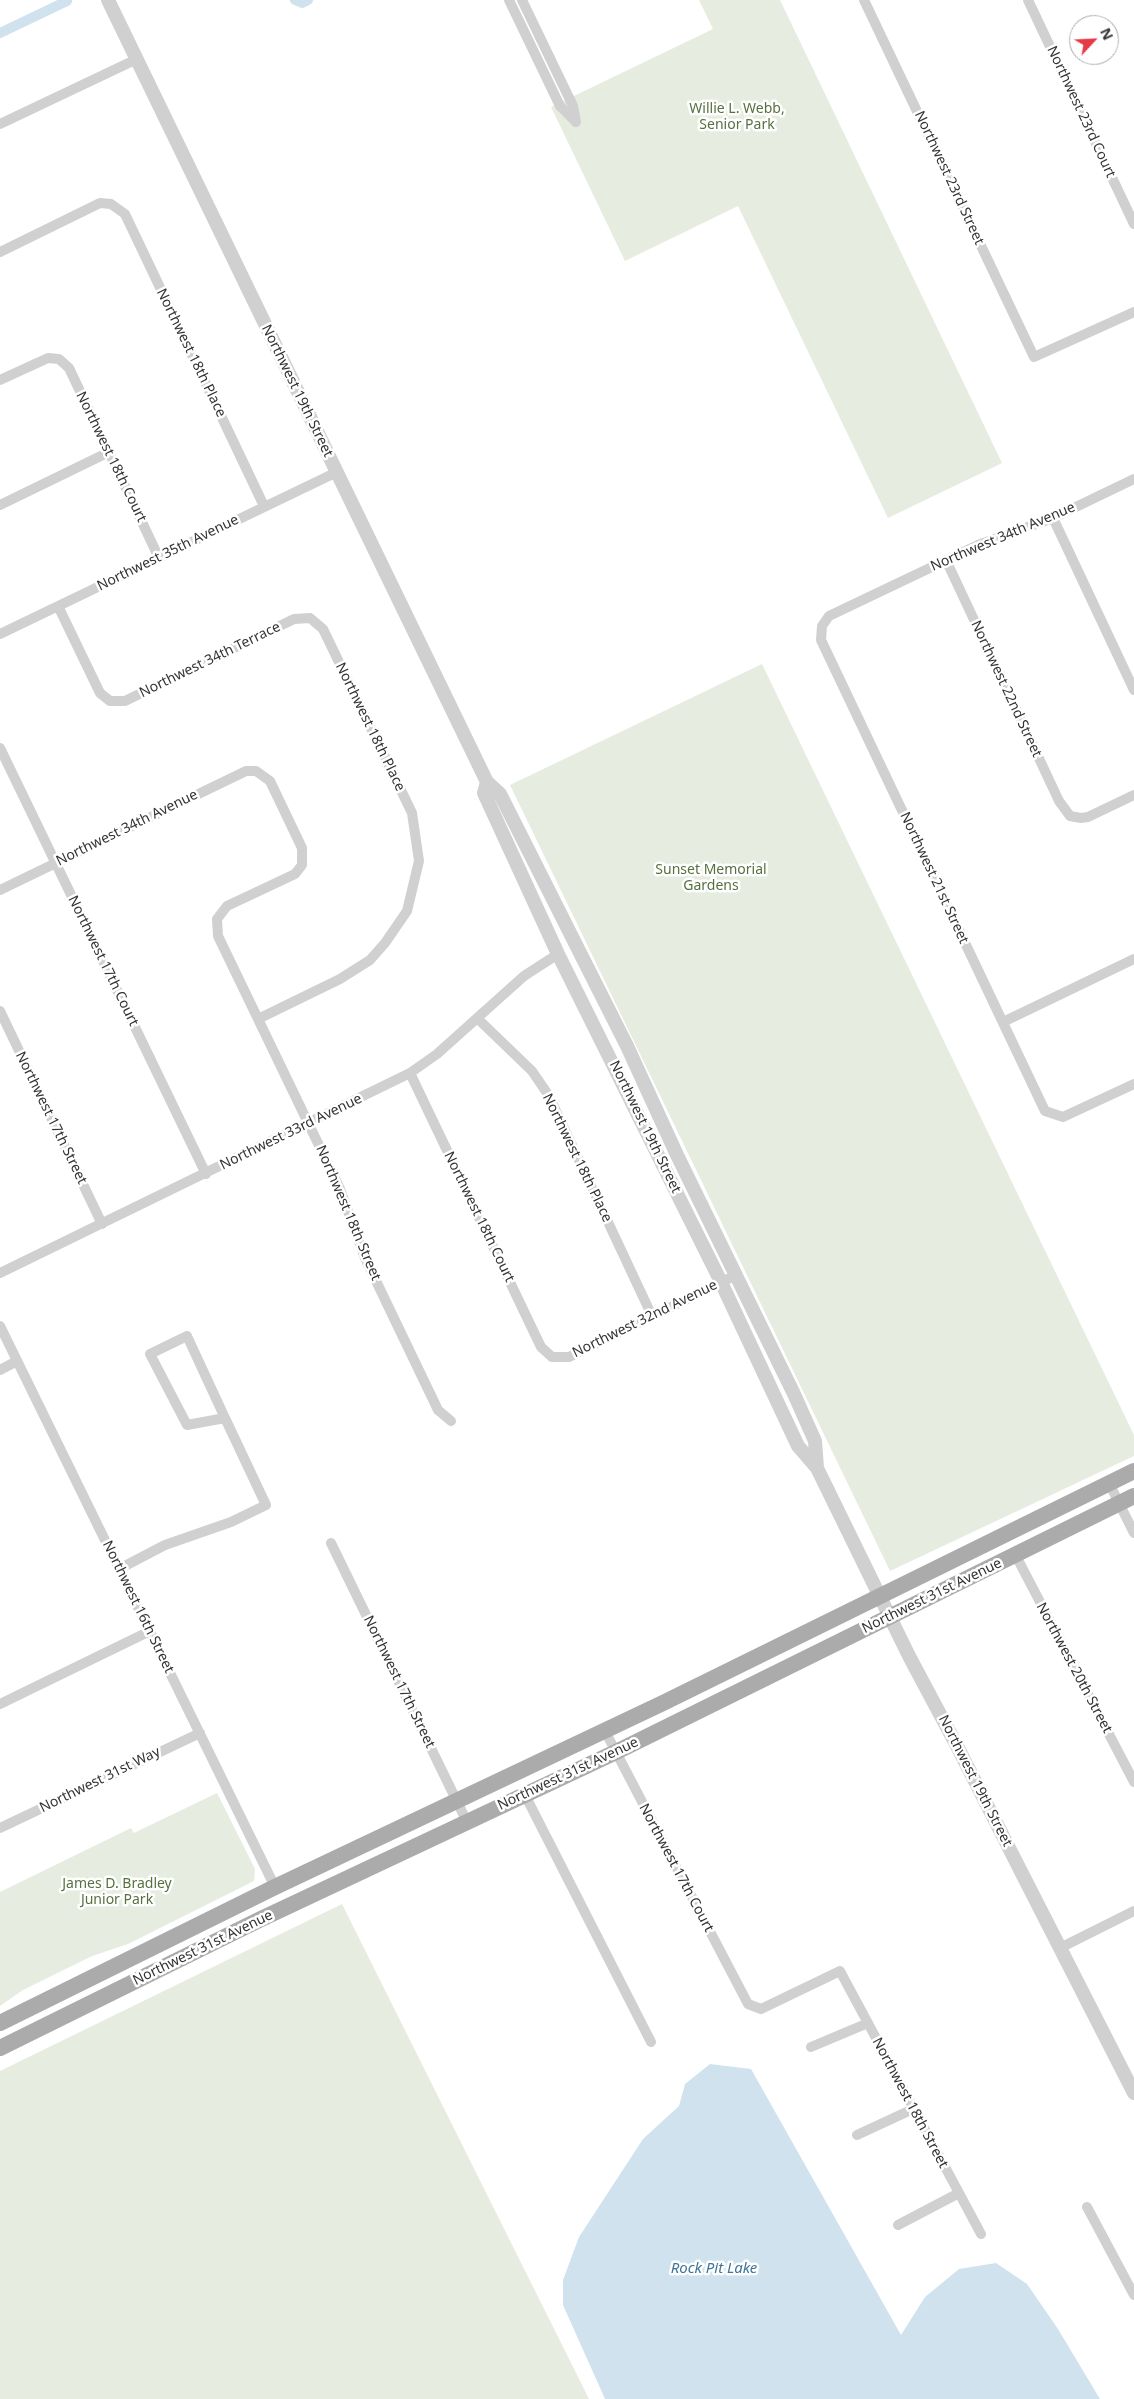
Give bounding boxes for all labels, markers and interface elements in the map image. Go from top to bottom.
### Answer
north arrow [1069,15,1119,65]
text: N [1096,25,1118,43]
street label: Northwest 23rd Court [1043,43,1119,181]
park label: Willie L. Webb, Senior Park [689,101,785,134]
street label: Northwest 23rd Street [911,108,987,248]
street label: Northwest 18th Place [153,286,229,420]
street label: Northwest 19th Street [258,322,336,460]
street label: Northwest 18th Court [72,389,150,525]
street label: Northwest 34th Avenue [928,499,1078,575]
street label: Northwest 35th Avenue [94,511,242,595]
street label: Northwest 22nd Street [967,618,1045,760]
street label: Northwest 34th Terrace [137,619,283,701]
street label: Northwest 18th Place [332,660,408,794]
street label: Northwest 34th Avenue [53,786,201,870]
street label: Northwest 21st Street [896,809,972,947]
park label: Sunset Memorial Gardens [655,862,767,894]
street label: Northwest 17th Court [64,893,142,1029]
street label: Northwest 17th Street [12,1049,90,1187]
street label: Northwest 19th Street [606,1058,684,1196]
street label: Northwest 33rd Avenue [217,1090,365,1174]
street label: Northwest 18th Place [539,1091,615,1225]
street label: Northwest 18th Street [312,1143,384,1283]
street label: Northwest 18th Court [440,1149,518,1285]
street label: Northwest 32nd Avenue [570,1277,720,1361]
street label: Northwest 16th Street [99,1538,177,1676]
street label: Northwest 31st Avenue [859,1555,1005,1637]
street label: Northwest 20th Street [1032,1600,1116,1736]
street label: Northwest 17th Street [360,1613,438,1751]
street label: Northwest 19th Street [935,1712,1015,1850]
street label: Northwest 31st Avenue [495,1734,641,1814]
street label: Northwest 31st Way [37,1744,163,1816]
street label: Northwest 17th Court [635,1801,717,1935]
park label: James D. Bradley Junior Park [62,1876,172,1908]
street label: Northwest 31st Avenue [130,1907,276,1989]
street label: Northwest 18th Street [868,2035,952,2171]
water label: Rock Pit Lake [671,2260,757,2278]

